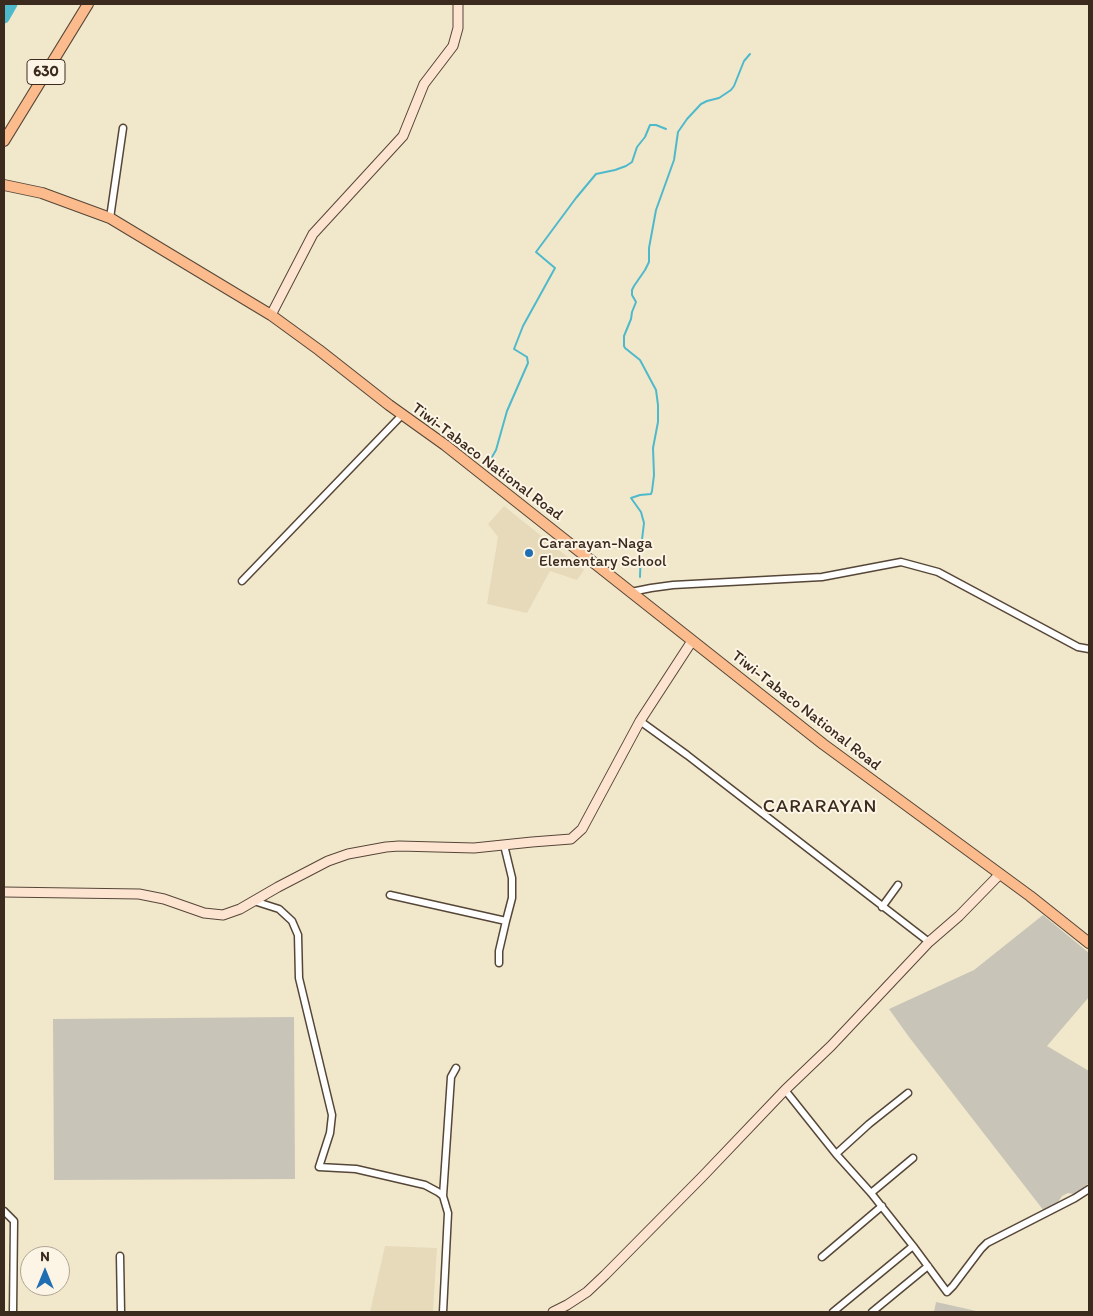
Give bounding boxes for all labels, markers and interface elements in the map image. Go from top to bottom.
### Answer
road number: 630 [27,60,65,84]
street label: Tiwi-Tabaco National Road [408,399,566,525]
place label: Cararayan-Naga Elementary School [539,534,667,572]
marker: Cararayan-Naga Elementary School [523,547,535,559]
street label: Tiwi-Tabaco National Road [727,647,885,775]
district label: CARARAYAN [761,796,879,818]
north arrow [20,1246,70,1296]
text: N [40,1248,50,1265]

